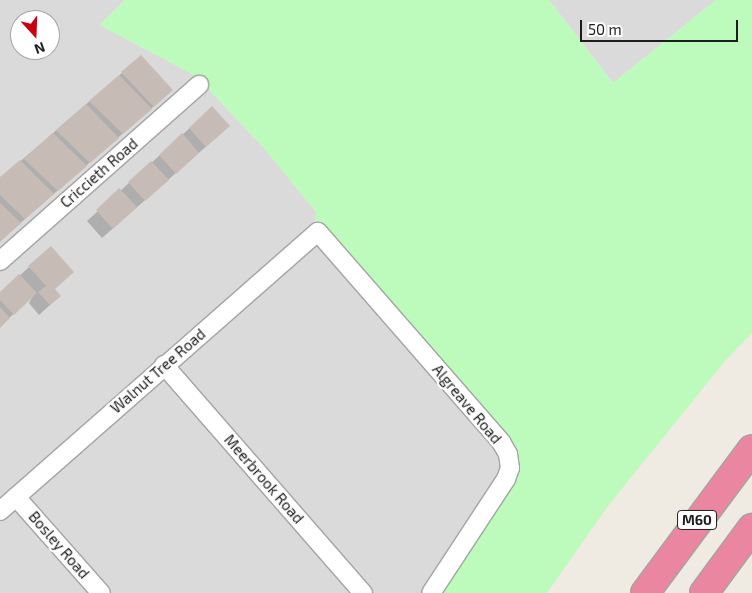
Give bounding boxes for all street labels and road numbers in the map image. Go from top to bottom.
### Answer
street label: Criccieth Road [57,134,141,212]
street label: Walnut Tree Road [107,325,209,417]
street label: Algreave Road [429,361,505,447]
street label: Meerbrook Road [220,431,308,527]
street label: Bosley Road [25,507,93,583]
road number: M60 [677,508,717,532]

